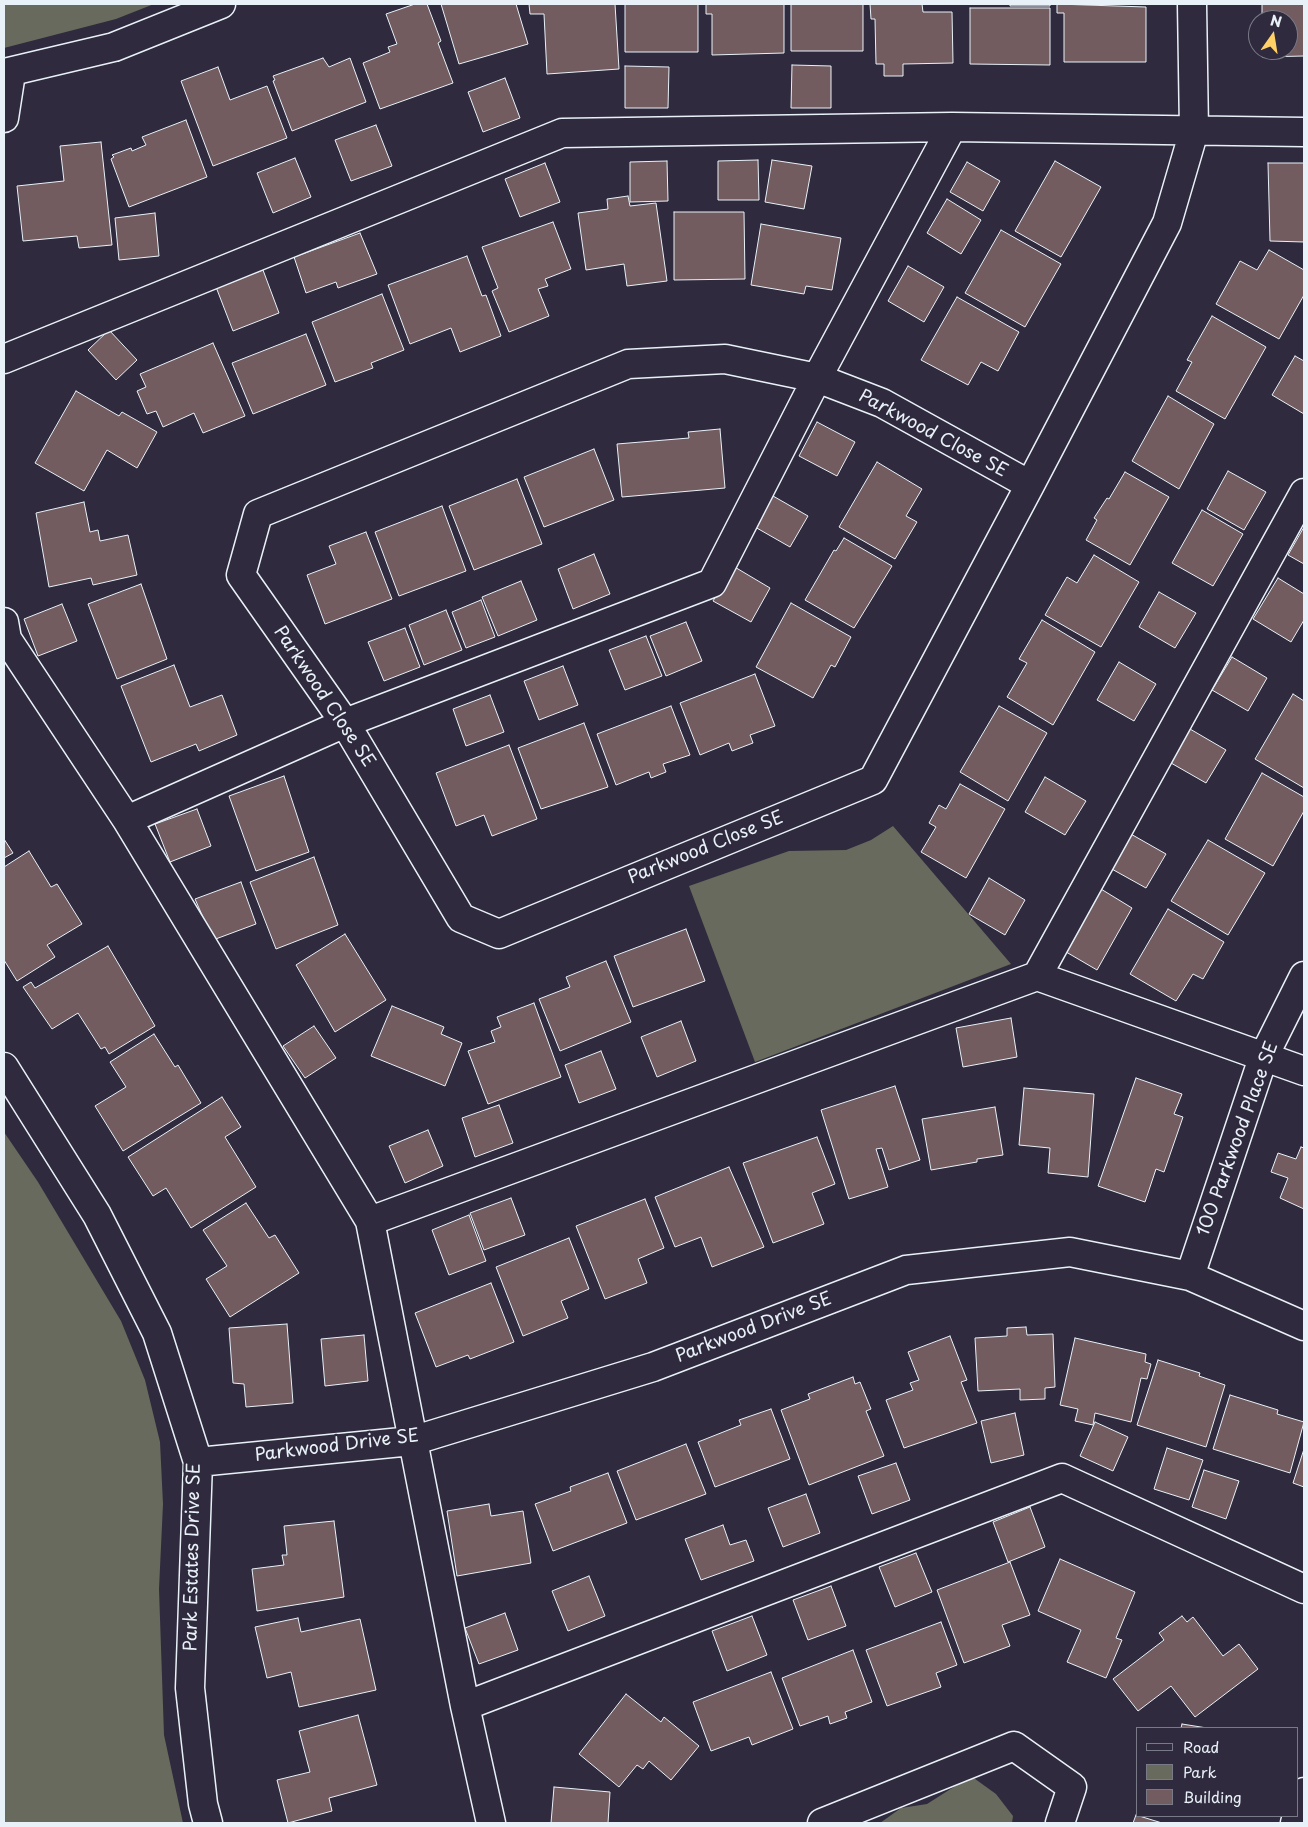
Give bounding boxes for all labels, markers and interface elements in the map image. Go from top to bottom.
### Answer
text: N [1268,9,1284,32]
north arrow [1248,10,1298,60]
street label: Parkwood Close SE [855,386,1011,482]
street label: Parkwood Close SE [269,622,379,772]
street label: Parkwood Close SE [625,807,787,889]
street label: 100 Parkwood Place SE [1193,1039,1283,1239]
street label: Parkwood Drive SE [673,1288,835,1368]
street label: Parkwood Drive SE [254,1425,420,1467]
street label: Park Estates Drive SE [181,1463,205,1651]
legend [1136,1727,1298,1817]
text: Road [1183,1735,1219,1758]
text: Park [1183,1760,1217,1783]
text: Building [1183,1785,1242,1808]

